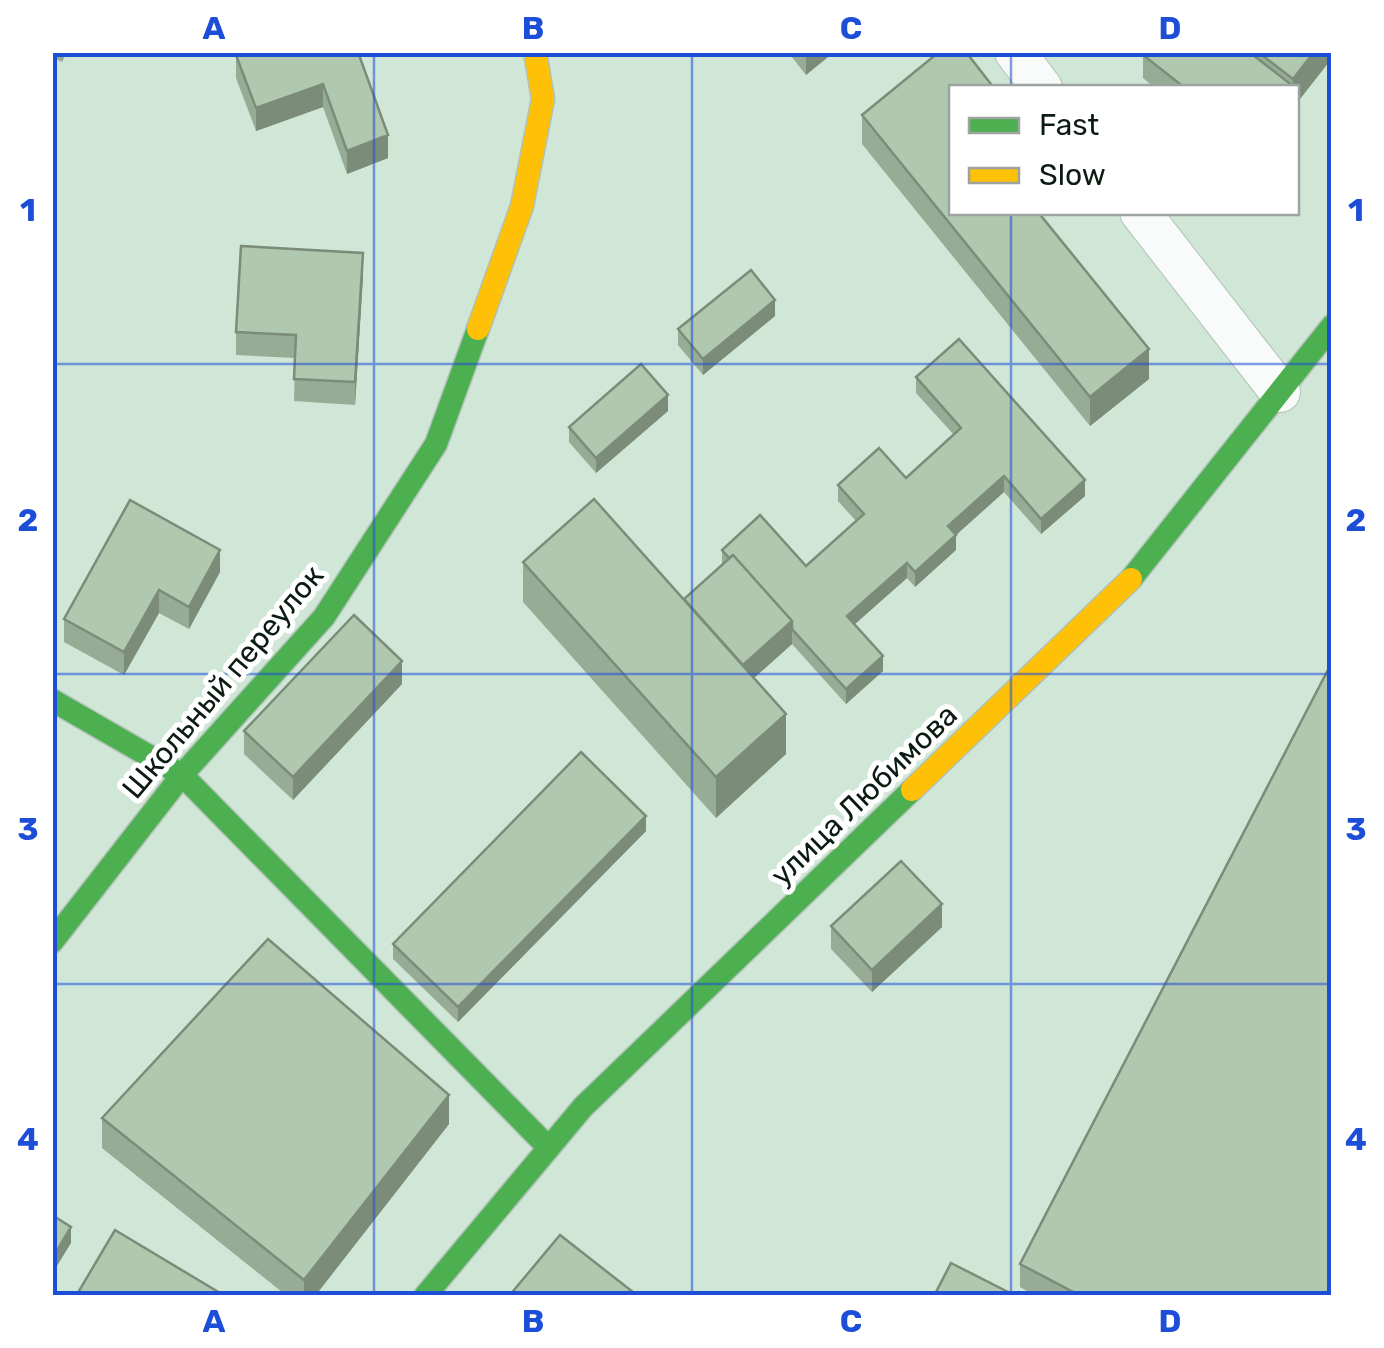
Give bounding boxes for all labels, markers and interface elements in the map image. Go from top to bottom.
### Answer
text: A [203,9,226,47]
text: B [522,9,544,47]
text: C [840,9,862,47]
text: D [1159,9,1181,47]
legend [949,85,1299,215]
text: Fast [1039,107,1099,143]
text: Slow [1039,157,1106,193]
text: 1 [20,191,36,229]
text: 1 [1348,191,1364,229]
text: 2 [18,501,38,539]
text: 2 [1346,501,1366,539]
street label: Школьный переулок [115,558,331,806]
street label: улица Любимова [763,697,965,893]
text: 3 [17,810,39,848]
text: 3 [1345,810,1367,848]
text: 4 [17,1120,39,1158]
text: 4 [1345,1120,1367,1158]
text: A [203,1302,226,1340]
text: B [522,1302,544,1340]
text: C [840,1302,862,1340]
text: D [1159,1302,1181,1340]

